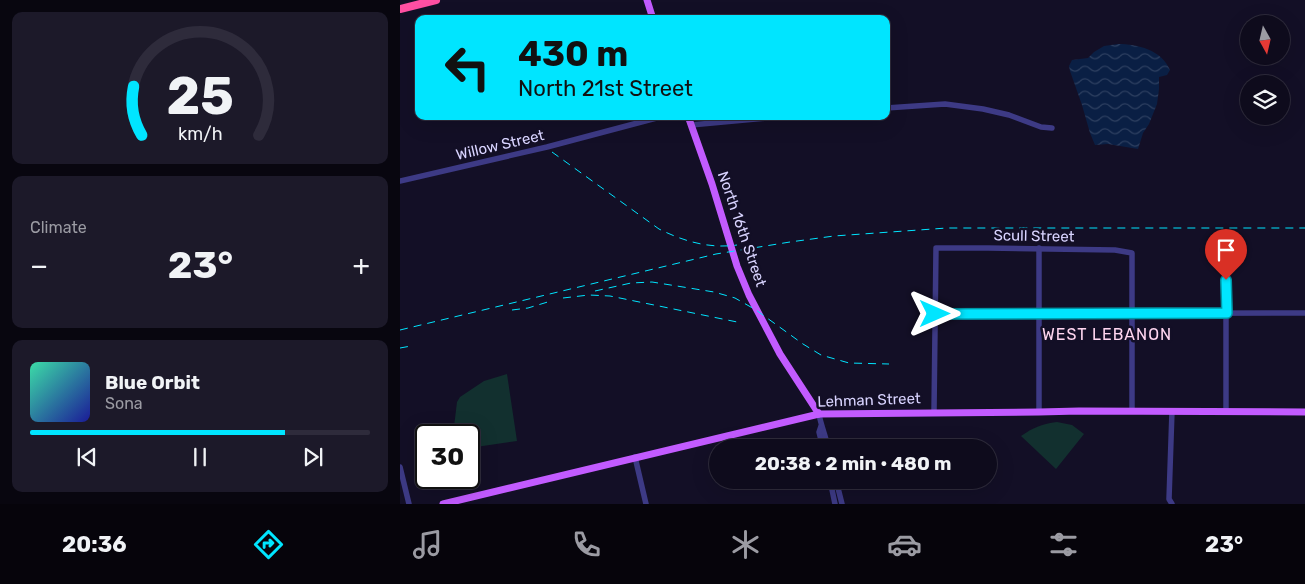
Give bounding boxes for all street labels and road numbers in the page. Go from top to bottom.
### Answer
street label: Willow Street [454,126,546,164]
street label: North 16th Street [714,169,770,289]
street label: Scull Street [993,226,1075,246]
street label: Lehman Street [817,389,921,411]

